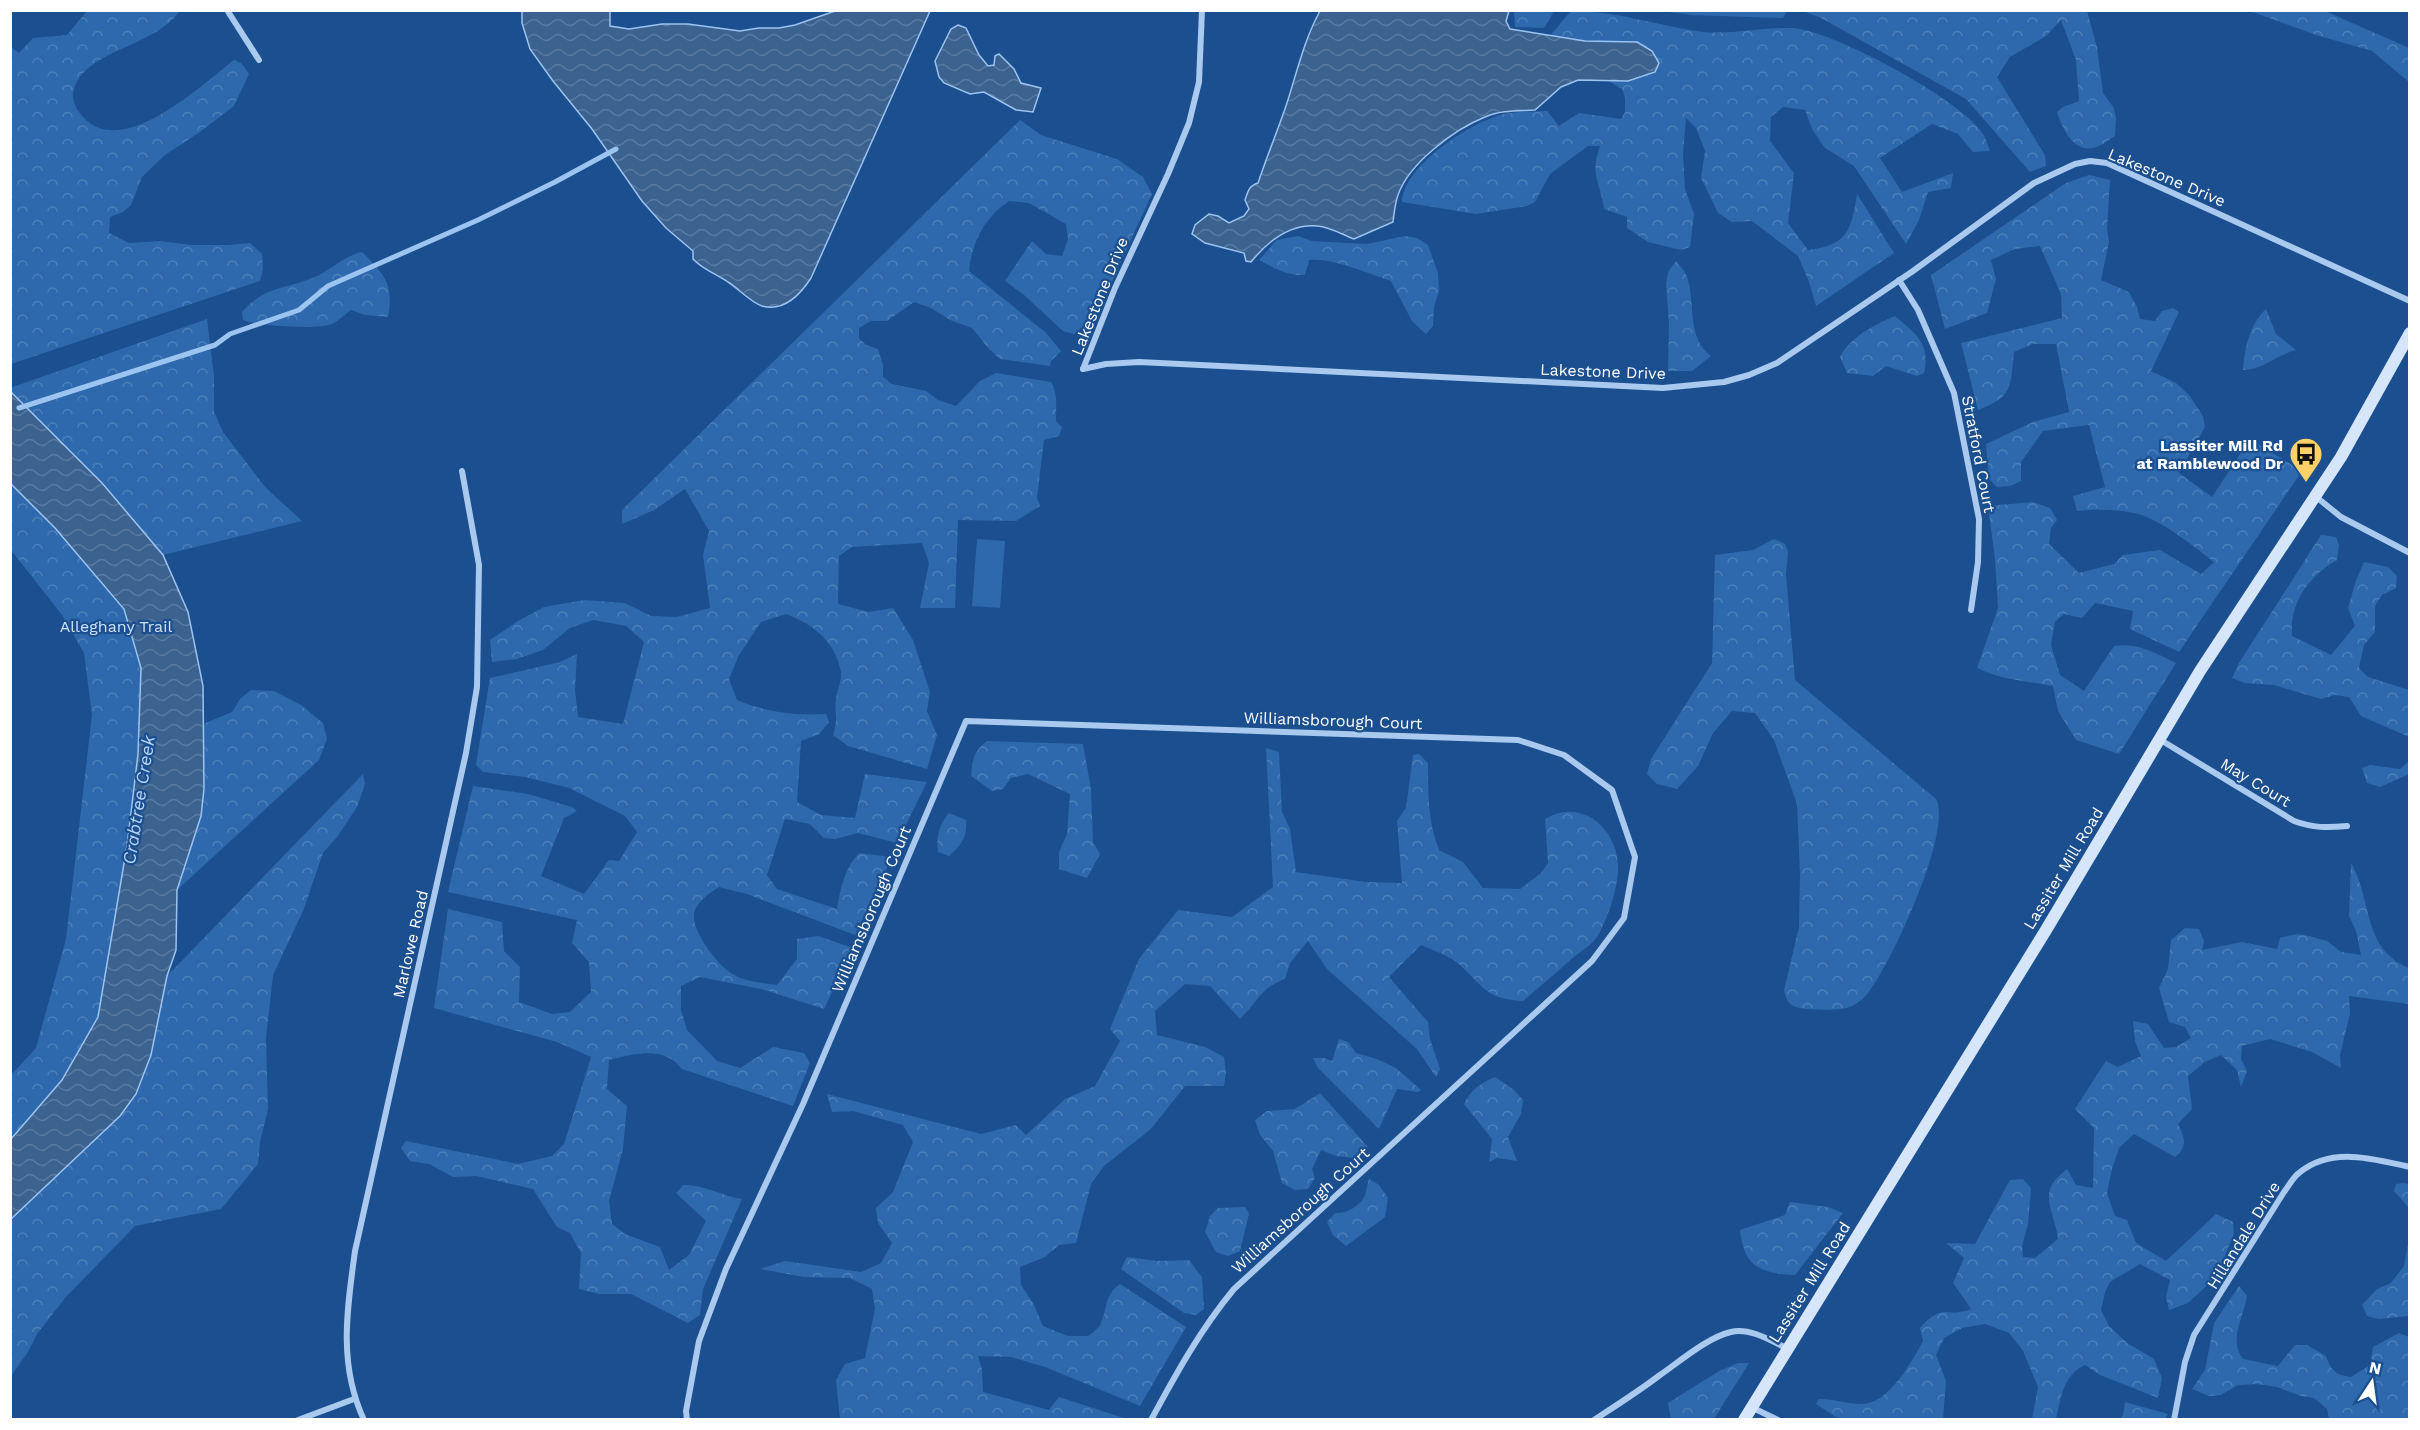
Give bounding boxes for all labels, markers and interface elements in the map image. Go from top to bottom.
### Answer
street label: Lakestone Drive [2105,144,2228,211]
street label: Lakestone Drive [1067,234,1132,358]
street label: Lakestone Drive [1540,360,1666,383]
street label: Stratford Court [1958,394,1999,515]
place label: Lassiter Mill Rd at Ramblewood Dr [2137,436,2283,473]
bus stop icon: Lassiter Mill Rd at Ramblewood Dr [2288,436,2324,483]
park label: Alleghany Trail [60,617,172,636]
street label: Williamsborough Court [1243,708,1423,733]
water label: Crabtree Creek [118,733,159,866]
street label: May Court [2217,754,2295,811]
street label: Lassiter Mill Road [2019,804,2107,933]
street label: Williamsborough Court [828,823,915,995]
street label: Marlowe Road [389,888,432,1000]
street label: Williamsborough Court [1228,1143,1373,1277]
street label: Hillandale Drive [2203,1178,2284,1293]
street label: Lassiter Mill Road [1765,1218,1854,1346]
north arrow [2342,1352,2402,1412]
text: N [2367,1357,2383,1378]

